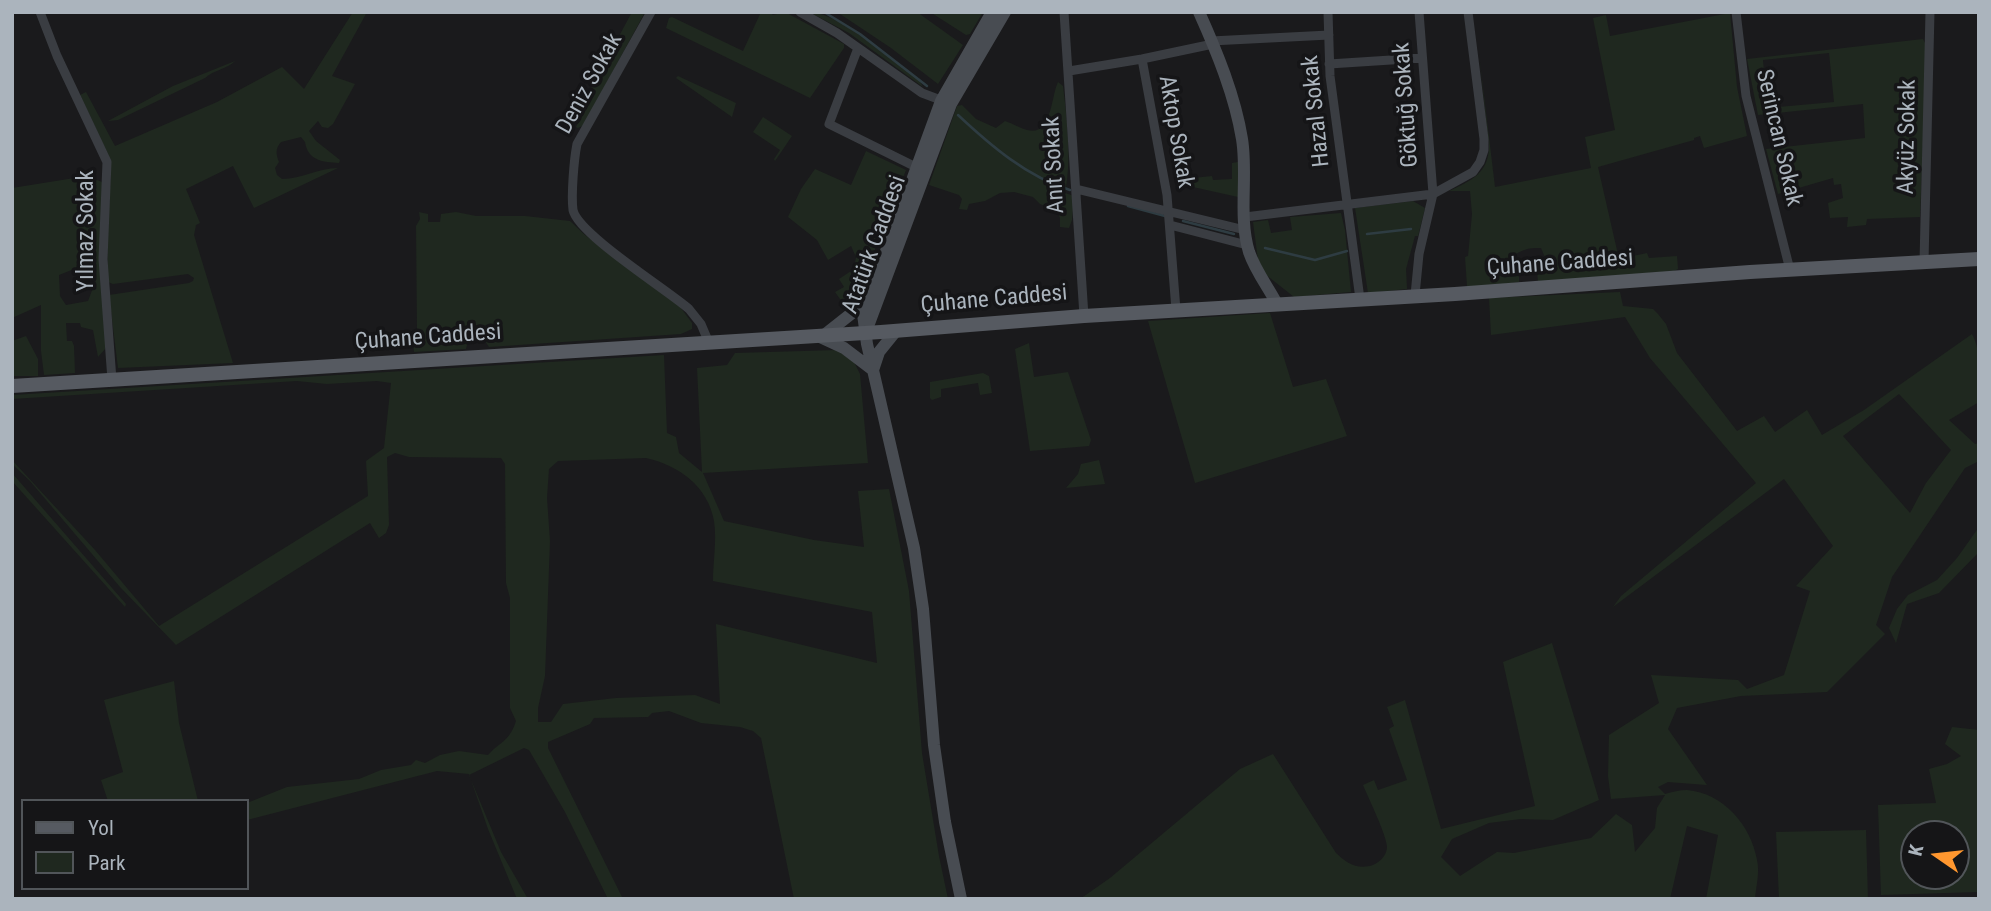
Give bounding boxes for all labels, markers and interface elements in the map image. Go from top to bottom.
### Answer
street label: Deniz Sokak [551,29,629,139]
street label: Göktuğ Sokak [1389,42,1425,168]
street label: Hazal Sokak [1297,54,1337,168]
street label: Serincan Sokak [1749,67,1807,209]
street label: Aktop Sokak [1152,74,1198,190]
street label: Akyüz Sokak [1893,79,1923,195]
street label: Anıt Sokak [1039,116,1071,214]
street label: Yılmaz Sokak [73,170,101,292]
street label: Atatürk Caddesi [837,172,913,318]
street label: Çuhane Caddesi [1486,245,1634,283]
street label: Çuhane Caddesi [920,280,1068,320]
street label: Çuhane Caddesi [354,319,502,357]
legend [21,799,248,890]
text: Yol [88,816,114,840]
north arrow [1900,820,1970,890]
text: K [1904,842,1929,858]
text: Park [88,851,125,875]

